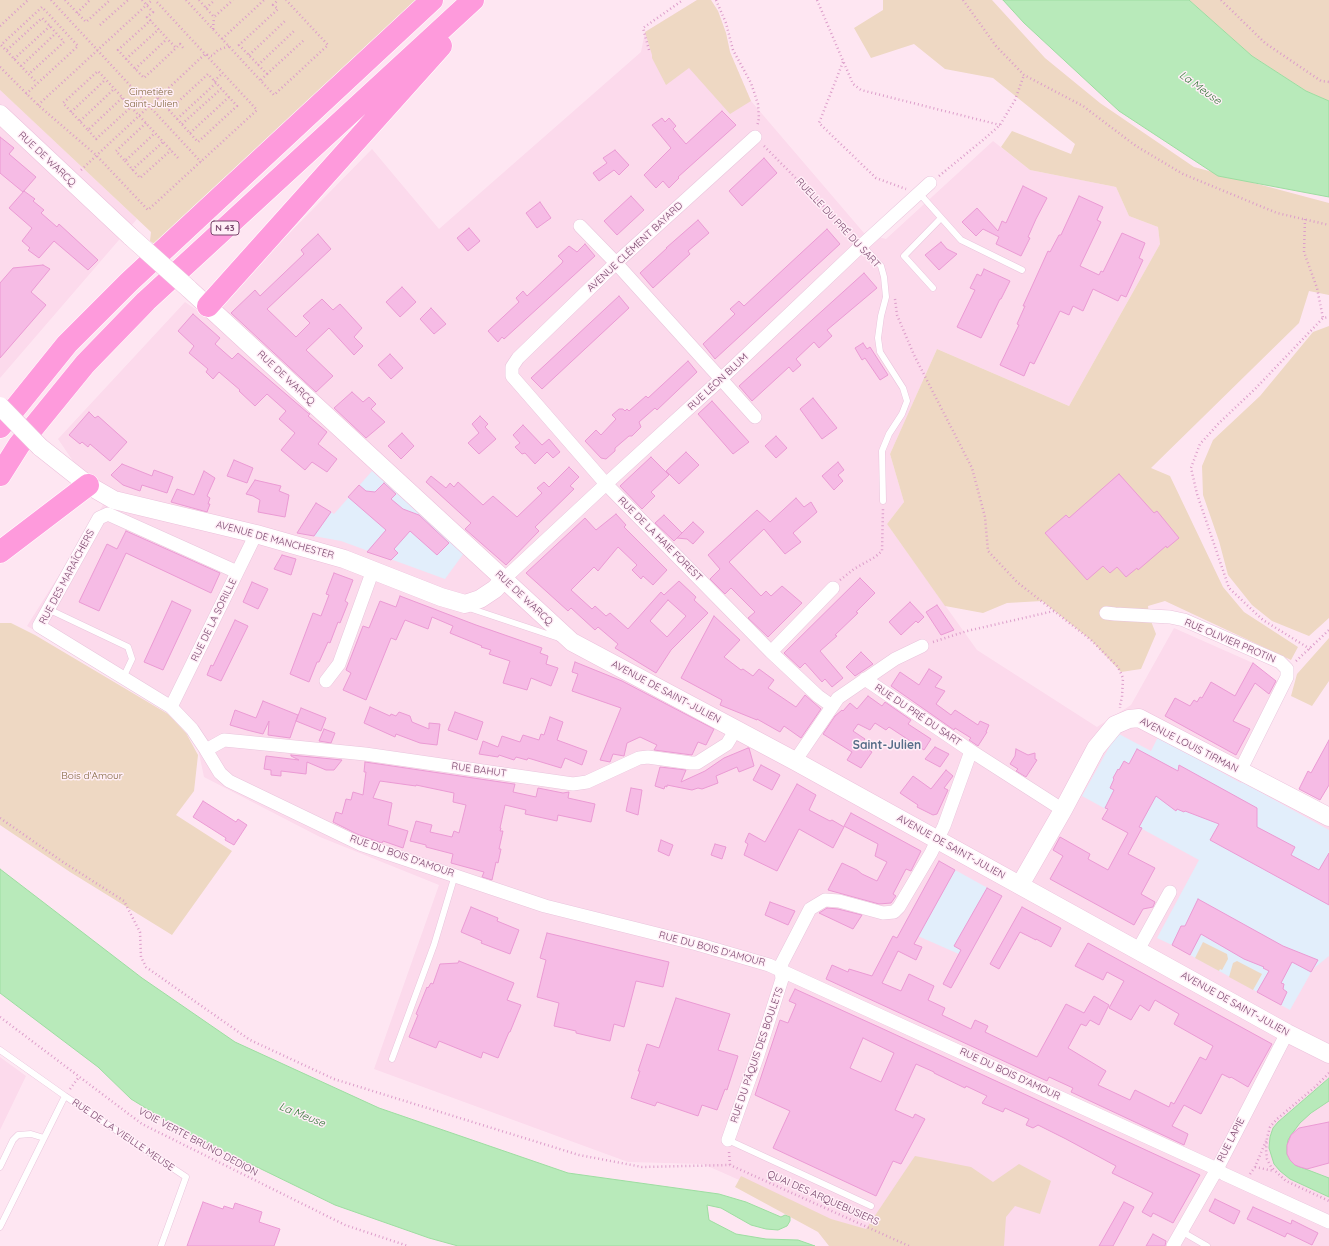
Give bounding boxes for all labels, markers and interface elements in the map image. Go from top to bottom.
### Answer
water label: La Meuse [1177,68,1223,108]
park label: Cimetière Saint-Julien [124,86,178,110]
street label: RUE DE WARCQ [16,129,78,189]
street label: RUELLE DU PRÉ DU SART [793,176,883,270]
street label: AVENUE CLÉMENT BAYARD [585,200,685,294]
road number: N 43 [211,221,239,235]
street label: RUE DE WARCQ [255,348,317,408]
street label: RUE LÉON BLUM [685,351,751,413]
street label: RUE DE LA HAIE FOREST [615,494,705,584]
street label: AVENUE DE MANCHESTER [215,518,335,562]
street label: RUE DES MARAÎCHERS [37,528,97,626]
street label: RUE DE WARCQ [493,568,555,628]
street label: RUE DE LA SORILLE [189,576,239,664]
street label: RUE OLIVIER PROTIN [1183,616,1277,666]
street label: AVENUE DE SAINT-JULIEN [609,658,723,726]
street label: RUE DU PRÉ DU SART [872,681,964,749]
street label: AVENUE LOUIS TIRMAN [1138,715,1240,775]
district label: Saint-Julien [853,738,921,752]
street label: RUE BAHUT [451,760,507,780]
park label: Bois d'Amour [61,770,123,782]
street label: AVENUE DE SAINT-JULIEN [895,812,1007,882]
street label: RUE DU BOIS D'AMOUR [348,832,456,880]
street label: RUE DU BOIS D'AMOUR [658,929,766,969]
street label: AVENUE DE SAINT-JULIEN [1179,969,1291,1039]
street label: RUE DU PÂQUIS DES BOULETS [728,986,786,1124]
street label: RUE DU BOIS D'AMOUR [958,1045,1062,1103]
street label: RUE DE LA VIEILLE MEUSE [70,1096,176,1174]
water label: La Meuse [277,1100,327,1130]
street label: VOIE VERTE BRUNO DEDION [136,1105,260,1179]
street label: RUE LAPIE [1215,1116,1247,1164]
street label: QUAI DES ARQUEBUSIERS [765,1168,881,1228]

